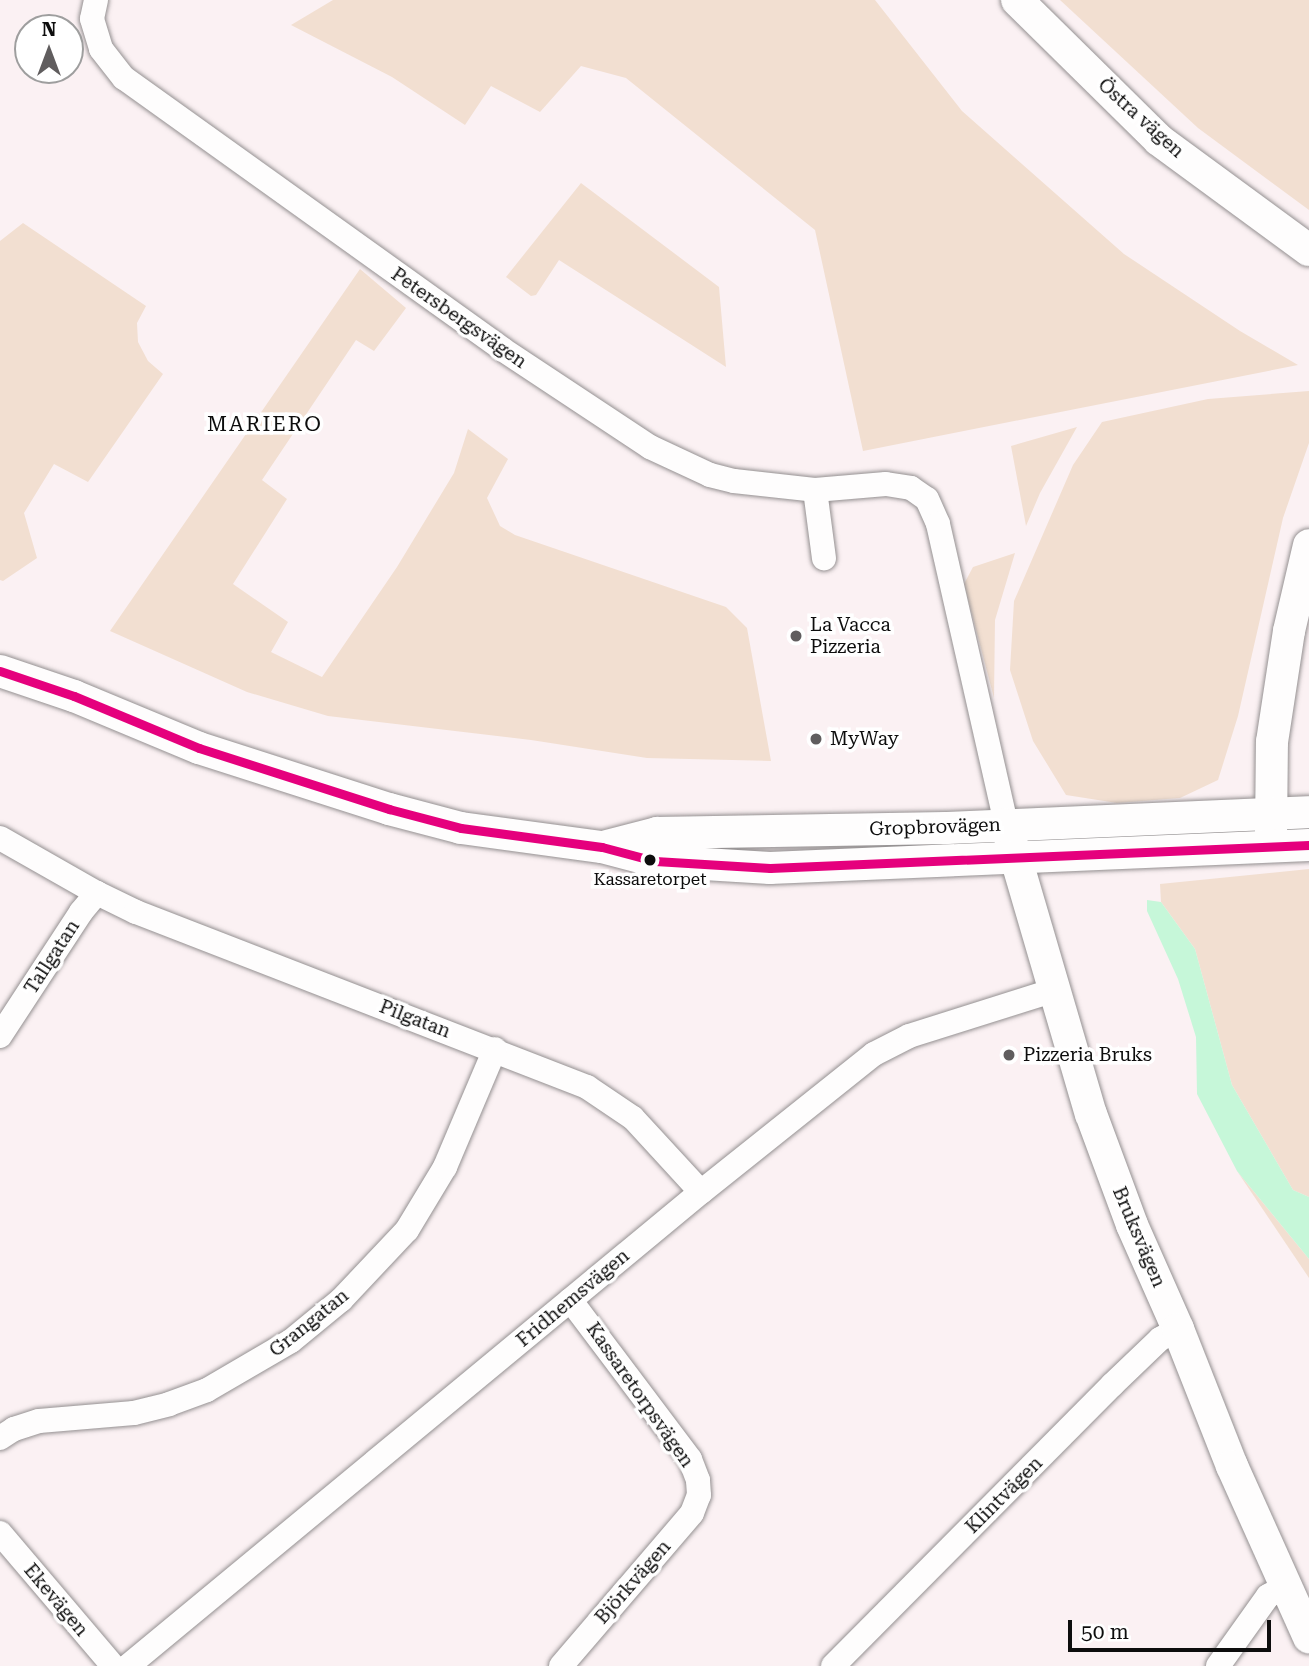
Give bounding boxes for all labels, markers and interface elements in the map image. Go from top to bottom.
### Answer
north arrow [14,14,84,84]
text: N [42,18,56,41]
street label: Östra vägen [1093,73,1189,163]
street label: Petersbergsvägen [387,263,531,373]
district label: MARIERO [208,411,322,437]
place label: La Vacca Pizzeria [810,614,891,658]
marker: La Vacca Pizzeria [788,628,804,644]
place label: MyWay [830,728,899,750]
marker: MyWay [808,731,824,747]
street label: Gropbrovägen [869,813,1001,841]
marker: Kassaretorpet [643,853,657,867]
place label: Kassaretorpet [593,870,707,890]
street label: Tallgatan [20,916,84,998]
street label: Pilgatan [376,995,454,1043]
place label: Pizzeria Bruks [1023,1044,1152,1066]
marker: Pizzeria Bruks [1001,1047,1017,1063]
street label: Bruksvägen [1108,1183,1170,1291]
street label: Fridhemsvägen [512,1244,634,1352]
street label: Grangatan [265,1284,353,1362]
street label: Kassaretorpsvägen [581,1318,699,1472]
street label: Klintvägen [961,1452,1047,1538]
street label: Björkvägen [590,1535,676,1629]
street label: Ekevägen [19,1559,93,1641]
scale bar [1071,1606,1274,1650]
text: 50 m [1081,1620,1129,1644]

